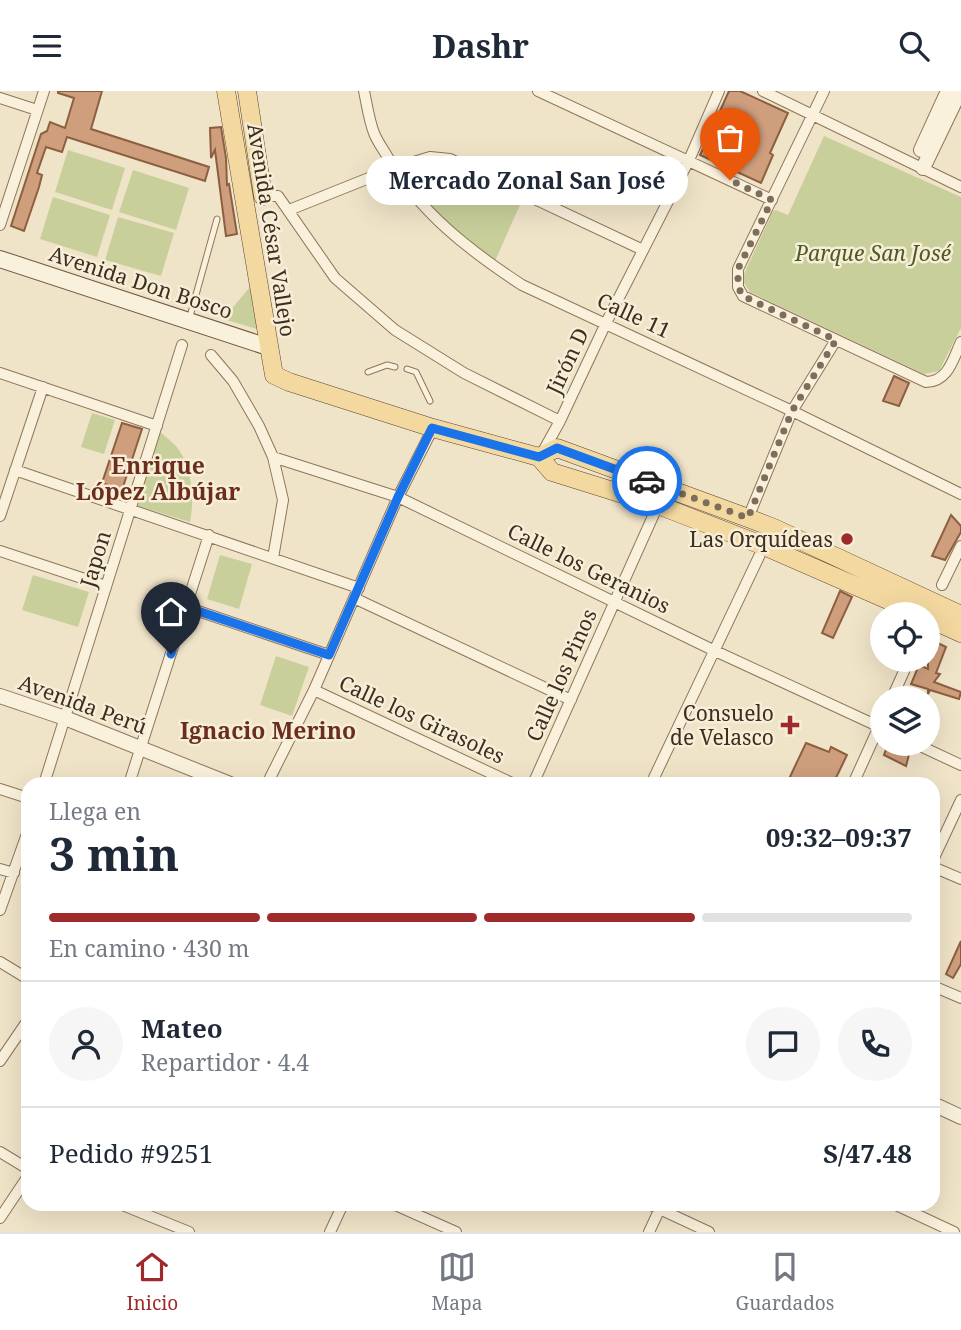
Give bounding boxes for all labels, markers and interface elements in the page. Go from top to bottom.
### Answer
text: Dashr [432,24,529,67]
icon: menu [28,27,66,65]
icon: search [895,27,933,65]
pin [700,108,760,180]
icon: bag [711,119,749,157]
street label: Avenida César Vallejo [241,121,303,339]
callout: Mercado Zonal San José [366,155,688,205]
text: Mercado Zonal San José [389,164,665,196]
street label: Avenida Don Bosco [46,239,236,325]
park label: Parque San José [794,239,952,267]
street label: Calle 11 [593,286,675,344]
street label: Jirón D [539,323,595,400]
courier [612,446,682,516]
district label: Enrique López Albújar [76,449,240,507]
icon: car [628,462,666,500]
street label: Calle los Geranios [503,517,675,619]
place label: Las Orquídeas [689,525,833,553]
street label: Japon [73,527,117,592]
marker: Las Orquídeas [839,531,855,547]
pin [141,582,201,654]
icon: home [152,593,190,631]
map controls [870,602,940,756]
button: locate [870,602,940,672]
street label: Calle los Pinos [519,604,603,746]
street label: Avenida Perú [15,668,151,740]
street label: Calle los Girasoles [335,668,509,770]
button: layers [870,686,940,756]
place label: Consuelo de Velasco [670,699,774,751]
district label: Ignacio Merino [180,714,356,746]
marker: Consuelo de Velasco [780,715,800,735]
text: Llega en [49,795,141,827]
text: 09:32–09:37 [766,819,912,855]
text: 3 min [49,822,179,884]
text: En camino · 430 m [49,932,250,964]
button: person [49,1007,123,1081]
button: chat [746,1007,820,1081]
button: phone [838,1007,912,1081]
text: Mateo [141,1010,223,1046]
text: Repartidor · 4.4 [141,1046,309,1078]
text: Pedido #9251 [49,1135,213,1171]
text: S/47.48 [823,1135,912,1171]
tab: Inicio [127,1248,178,1316]
tab: Mapa [431,1248,482,1316]
tab: Guardados [736,1248,834,1316]

